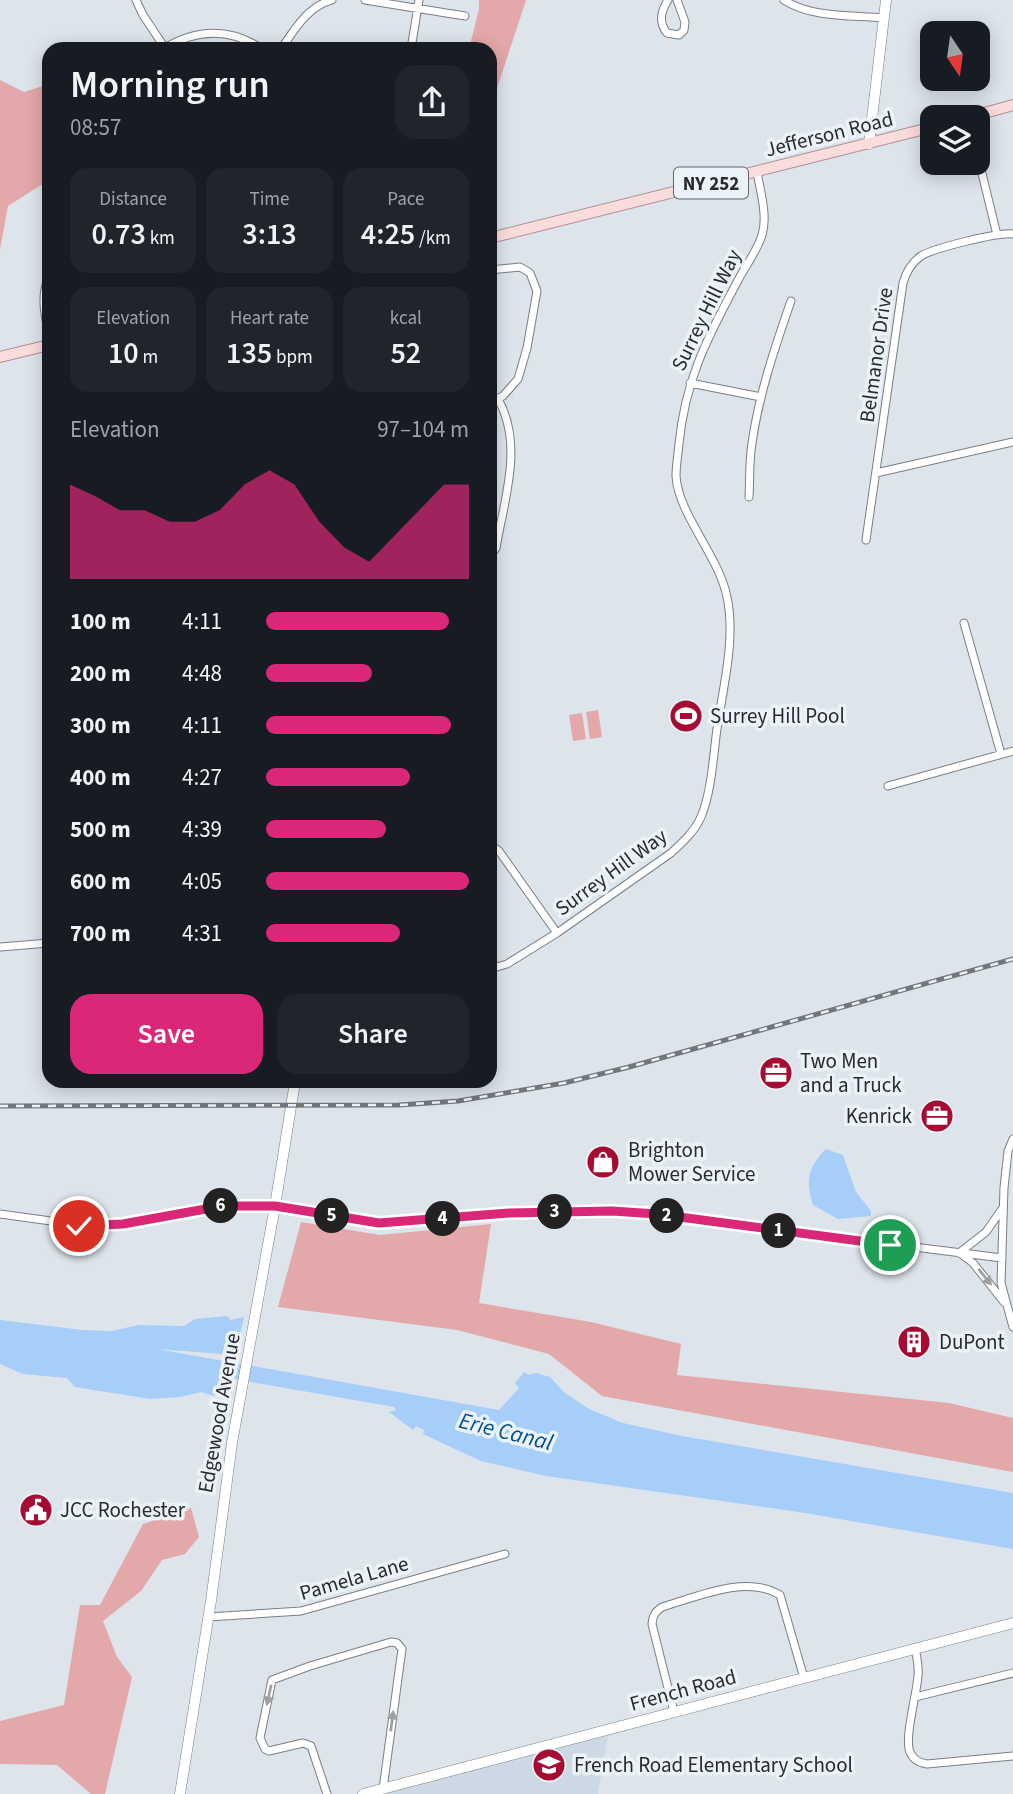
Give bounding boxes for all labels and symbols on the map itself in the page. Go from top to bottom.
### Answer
north arrow [920,21,990,91]
street label: Jefferson Road [762,104,896,164]
road number: NY 252 [674,168,748,198]
street label: Surrey Hill Way [664,244,748,376]
street label: Belmanor Drive [852,286,900,424]
sports icon: Surrey Hill Pool [667,697,705,735]
place label: Surrey Hill Pool [710,701,845,731]
street label: Surrey Hill Way [549,821,673,923]
place label: Two Men and a Truck [800,1046,902,1100]
office icon: Two Men and a Truck [757,1054,795,1092]
office icon: Kenrick [918,1097,956,1135]
place label: Kenrick [846,1101,913,1131]
place label: Brighton Mower Service [628,1135,755,1189]
shop icon: Brighton Mower Service [584,1143,622,1181]
pin: 6 [204,1188,238,1224]
pin: 3 [538,1194,572,1230]
pin [49,1196,109,1256]
pin: 5 [314,1198,350,1234]
pin: 2 [650,1198,684,1234]
pin: 4 [426,1202,460,1236]
pin: 1 [762,1214,796,1248]
pin [860,1215,920,1275]
one-way arrow [977,1268,992,1286]
building icon: DuPont [895,1323,933,1361]
place label: DuPont [939,1327,1005,1357]
street label: Edgewood Avenue [190,1331,248,1495]
water label: Erie Canal [456,1404,557,1459]
public building icon: JCC Rochester [17,1491,55,1529]
place label: JCC Rochester [60,1495,186,1525]
street label: Pamela Lane [296,1548,412,1608]
street label: French Road [626,1661,740,1719]
one-way arrow [263,1684,274,1706]
one-way arrow [387,1710,398,1732]
school or university icon: French Road Elementary School [530,1746,568,1784]
place label: French Road Elementary School [574,1750,853,1780]

